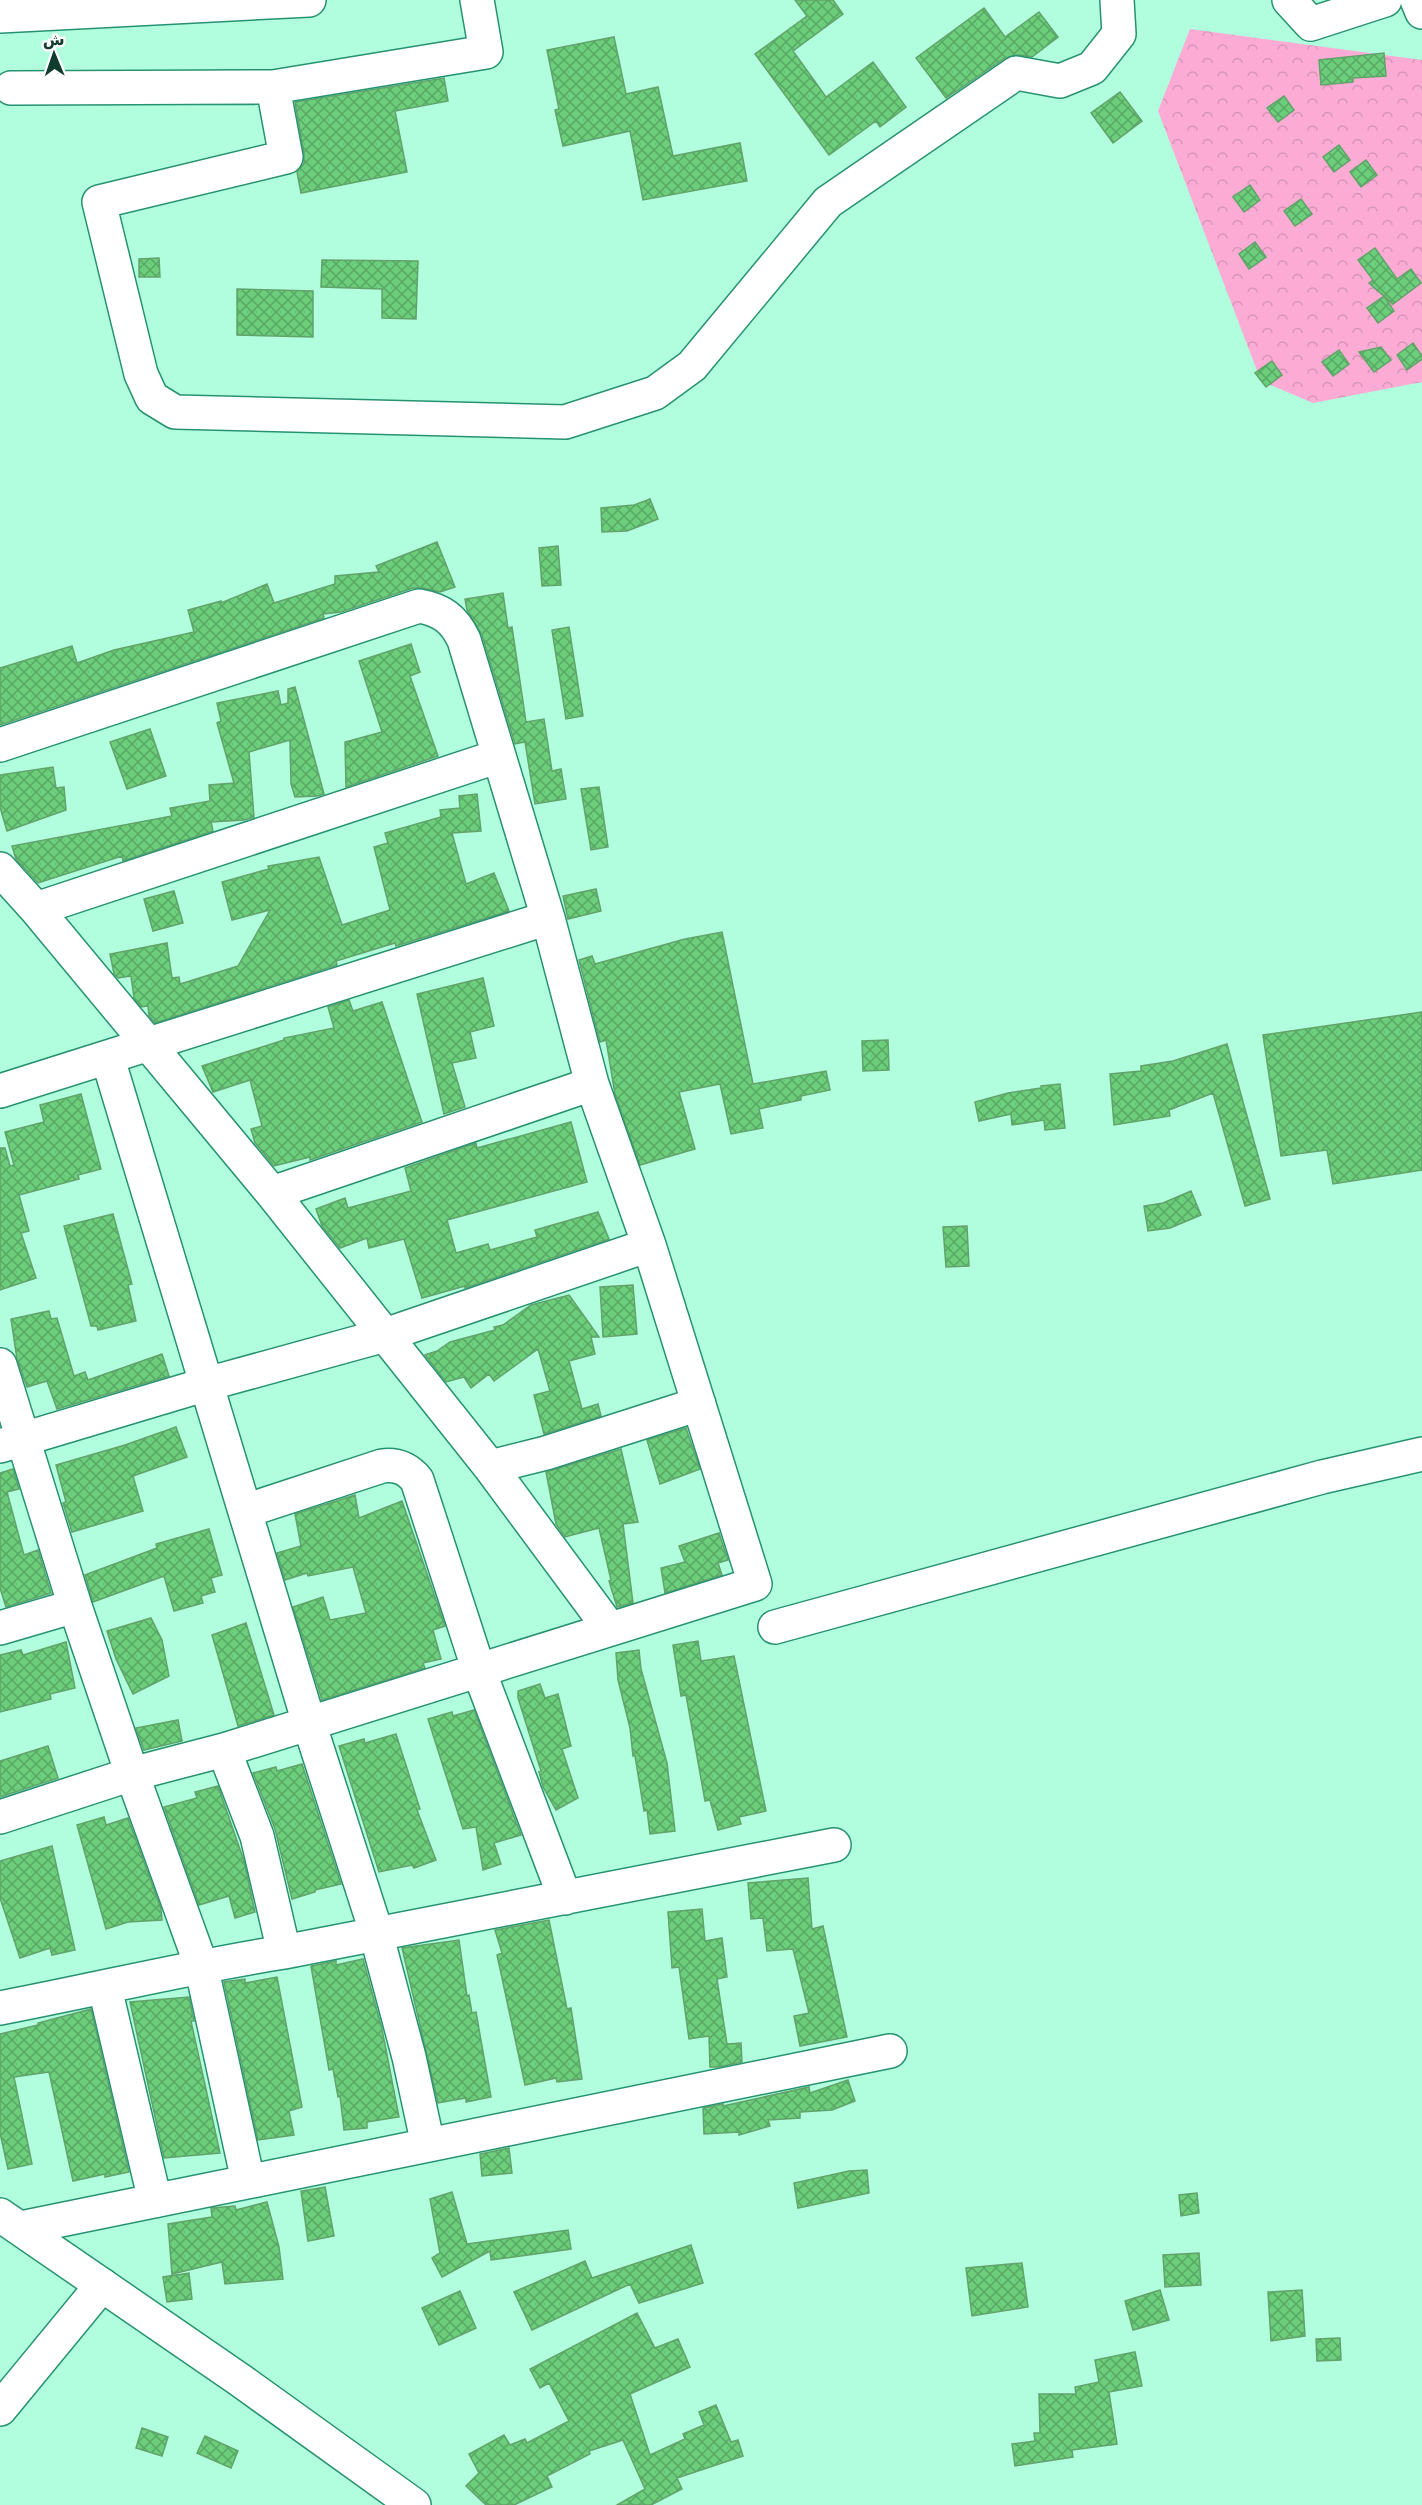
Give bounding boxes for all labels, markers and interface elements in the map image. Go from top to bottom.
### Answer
north arrow [24,24,84,84]
text: ش [42,30,65,49]

